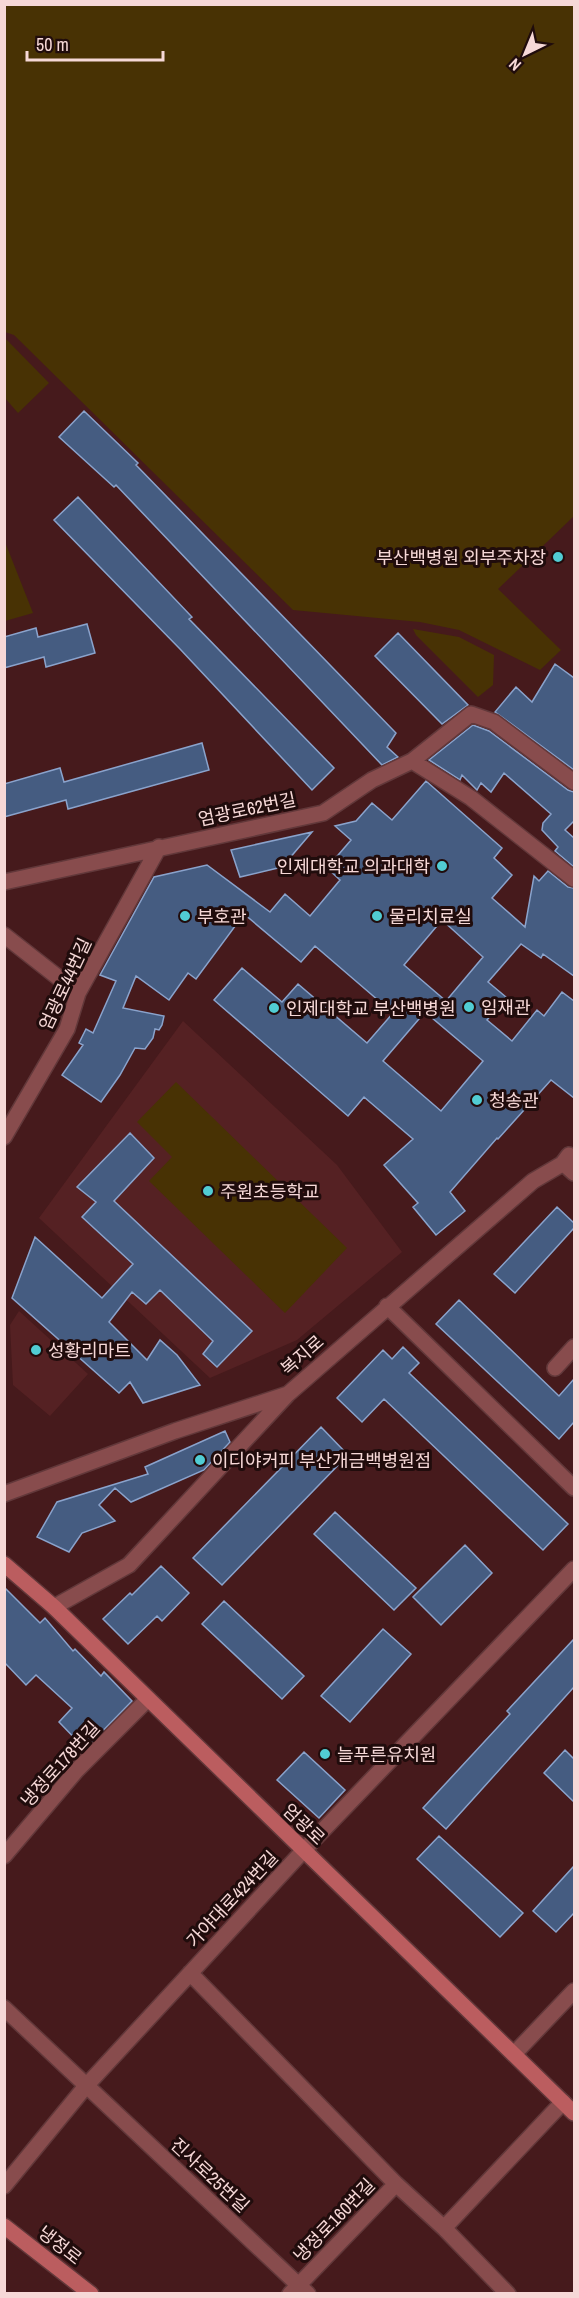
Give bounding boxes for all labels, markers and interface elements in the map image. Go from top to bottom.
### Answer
scale bar [27,24,164,62]
north arrow [495,24,555,84]
text: 50 m [36,32,69,57]
text: N [504,54,526,76]
place label: 부산백병원 외부주차장 [376,545,546,570]
marker: 부산백병원 외부주차장 [551,550,565,564]
street label: 엄광로62번길 [196,786,298,832]
place label: 인제대학교 의과대학 [277,854,430,879]
marker: 인제대학교 의과대학 [435,859,449,873]
place label: 부호관 [197,904,247,929]
place label: 물리치료실 [389,904,472,929]
marker: 부호관 [178,909,192,923]
marker: 물리치료실 [370,909,384,923]
street label: 엄광로44번길 [33,934,97,1034]
place label: 임재관 [481,995,531,1020]
place label: 인제대학교 부산백병원 [286,996,456,1021]
marker: 임재관 [462,1000,476,1014]
marker: 인제대학교 부산백병원 [267,1001,281,1015]
place label: 청송관 [489,1088,539,1113]
marker: 청송관 [470,1093,484,1107]
place label: 주원초등학교 [220,1179,319,1204]
marker: 주원초등학교 [201,1184,215,1198]
street label: 복지로 [275,1329,329,1381]
place label: 성황리마트 [48,1338,131,1363]
marker: 성황리마트 [29,1343,43,1357]
place label: 이디야커피 부산개금백병원점 [212,1448,431,1473]
marker: 이디야커피 부산개금백병원점 [193,1453,207,1467]
street label: 냉정로178번길 [15,1716,105,1812]
place label: 늘푸른유치원 [337,1742,436,1767]
marker: 늘푸른유치원 [318,1747,332,1761]
street label: 엄광로 [277,1798,331,1850]
street label: 가야대로424번길 [181,1845,283,1953]
street label: 진사로25번길 [165,2132,255,2218]
street label: 냉정로160번길 [288,2173,380,2267]
street label: 냉정로 [33,2220,87,2270]

